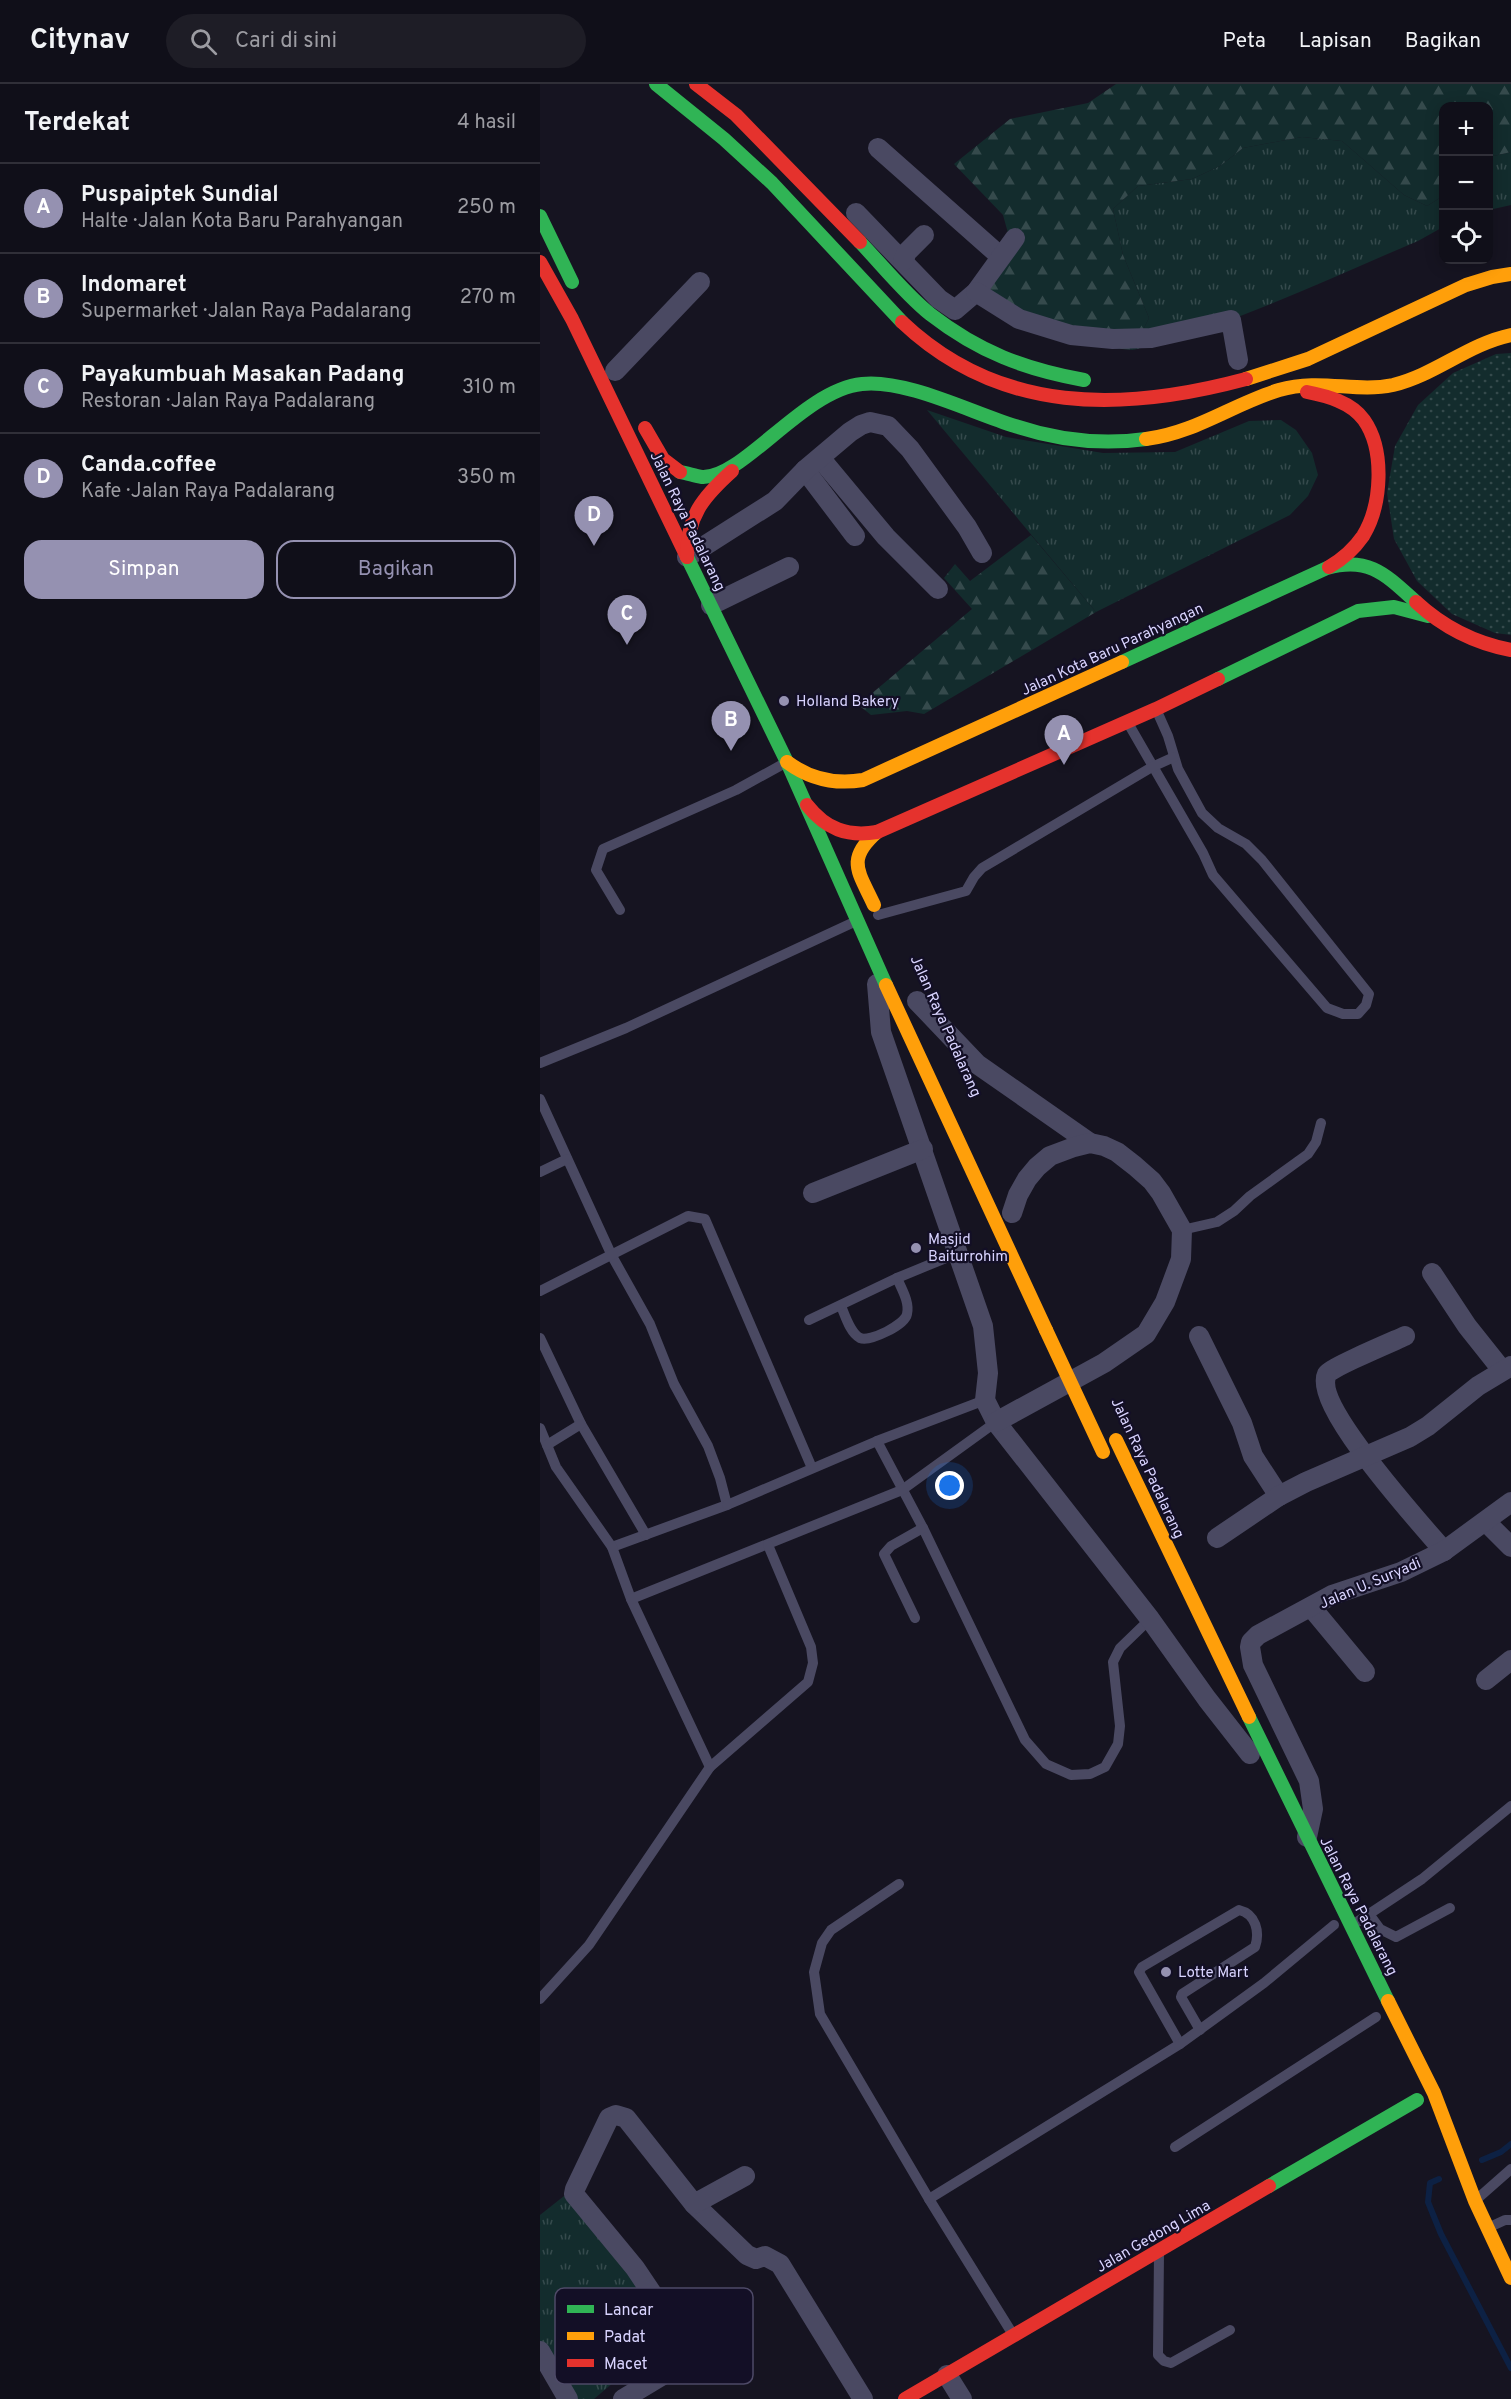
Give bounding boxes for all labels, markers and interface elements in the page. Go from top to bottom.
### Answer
search box [166,14,586,68]
text: Citynav [30,23,130,59]
icon: search [187,25,220,58]
text: Cari di sini [235,28,337,55]
text: Peta [1223,28,1266,55]
text: Lapisan [1299,28,1372,55]
text: Bagikan [1405,28,1481,55]
map controls [1439,102,1493,264]
button: + [1439,102,1493,156]
text: Terdekat [24,107,130,140]
text: 4 hasil [457,110,516,136]
button: − [1439,156,1493,210]
text: Puspaiptek Sundial [81,182,279,209]
text: A [36,195,51,221]
text: 250 m [457,195,516,221]
text: Halte · Jalan Kota Baru Parahyangan [81,209,403,235]
button: locate [1439,210,1493,264]
text: Indomaret [81,272,187,299]
text: B [37,285,50,311]
text: 270 m [460,285,516,311]
text: Supermarket · Jalan Raya Padalarang [81,299,412,325]
text: Payakumbuah Masakan Padang [81,362,404,389]
text: C [37,375,50,401]
text: 310 m [462,375,516,401]
text: Restoran · Jalan Raya Padalarang [81,389,375,415]
street label: Jalan Raya Padalarang [645,449,729,595]
text: Canda.coffee [81,452,217,479]
text: D [36,465,51,491]
text: 350 m [457,465,516,491]
text: Kafe · Jalan Raya Padalarang [81,479,335,505]
pin: D [574,496,614,546]
button: Simpan [24,540,264,599]
button: Bagikan [276,540,516,599]
pin: C [608,596,646,645]
street label: Jalan Kota Baru Parahyangan [1018,600,1207,701]
place label: Holland Bakery [796,693,899,712]
marker: Holland Bakery [777,694,791,708]
pin: B [712,702,750,751]
pin: A [1044,716,1084,765]
street label: Jalan Raya Padalarang [905,953,984,1100]
place label: Masjid Baiturrohim [928,1231,1008,1267]
marker: Masjid Baiturrohim [909,1241,923,1255]
street label: Jalan Raya Padalarang [1106,1395,1188,1542]
your location [935,1471,964,1500]
street label: Jalan U. Suryadi [1317,1554,1424,1614]
street label: Jalan Raya Padalarang [1314,1834,1401,1979]
place label: Lotte Mart [1178,1964,1249,1983]
marker: Lotte Mart [1159,1965,1173,1979]
street label: Jalan Gedong Lima [1093,2197,1214,2278]
legend [555,2288,753,2384]
text: Lancar [604,2301,654,2321]
text: Padat [604,2328,646,2348]
text: Macet [604,2355,648,2375]

